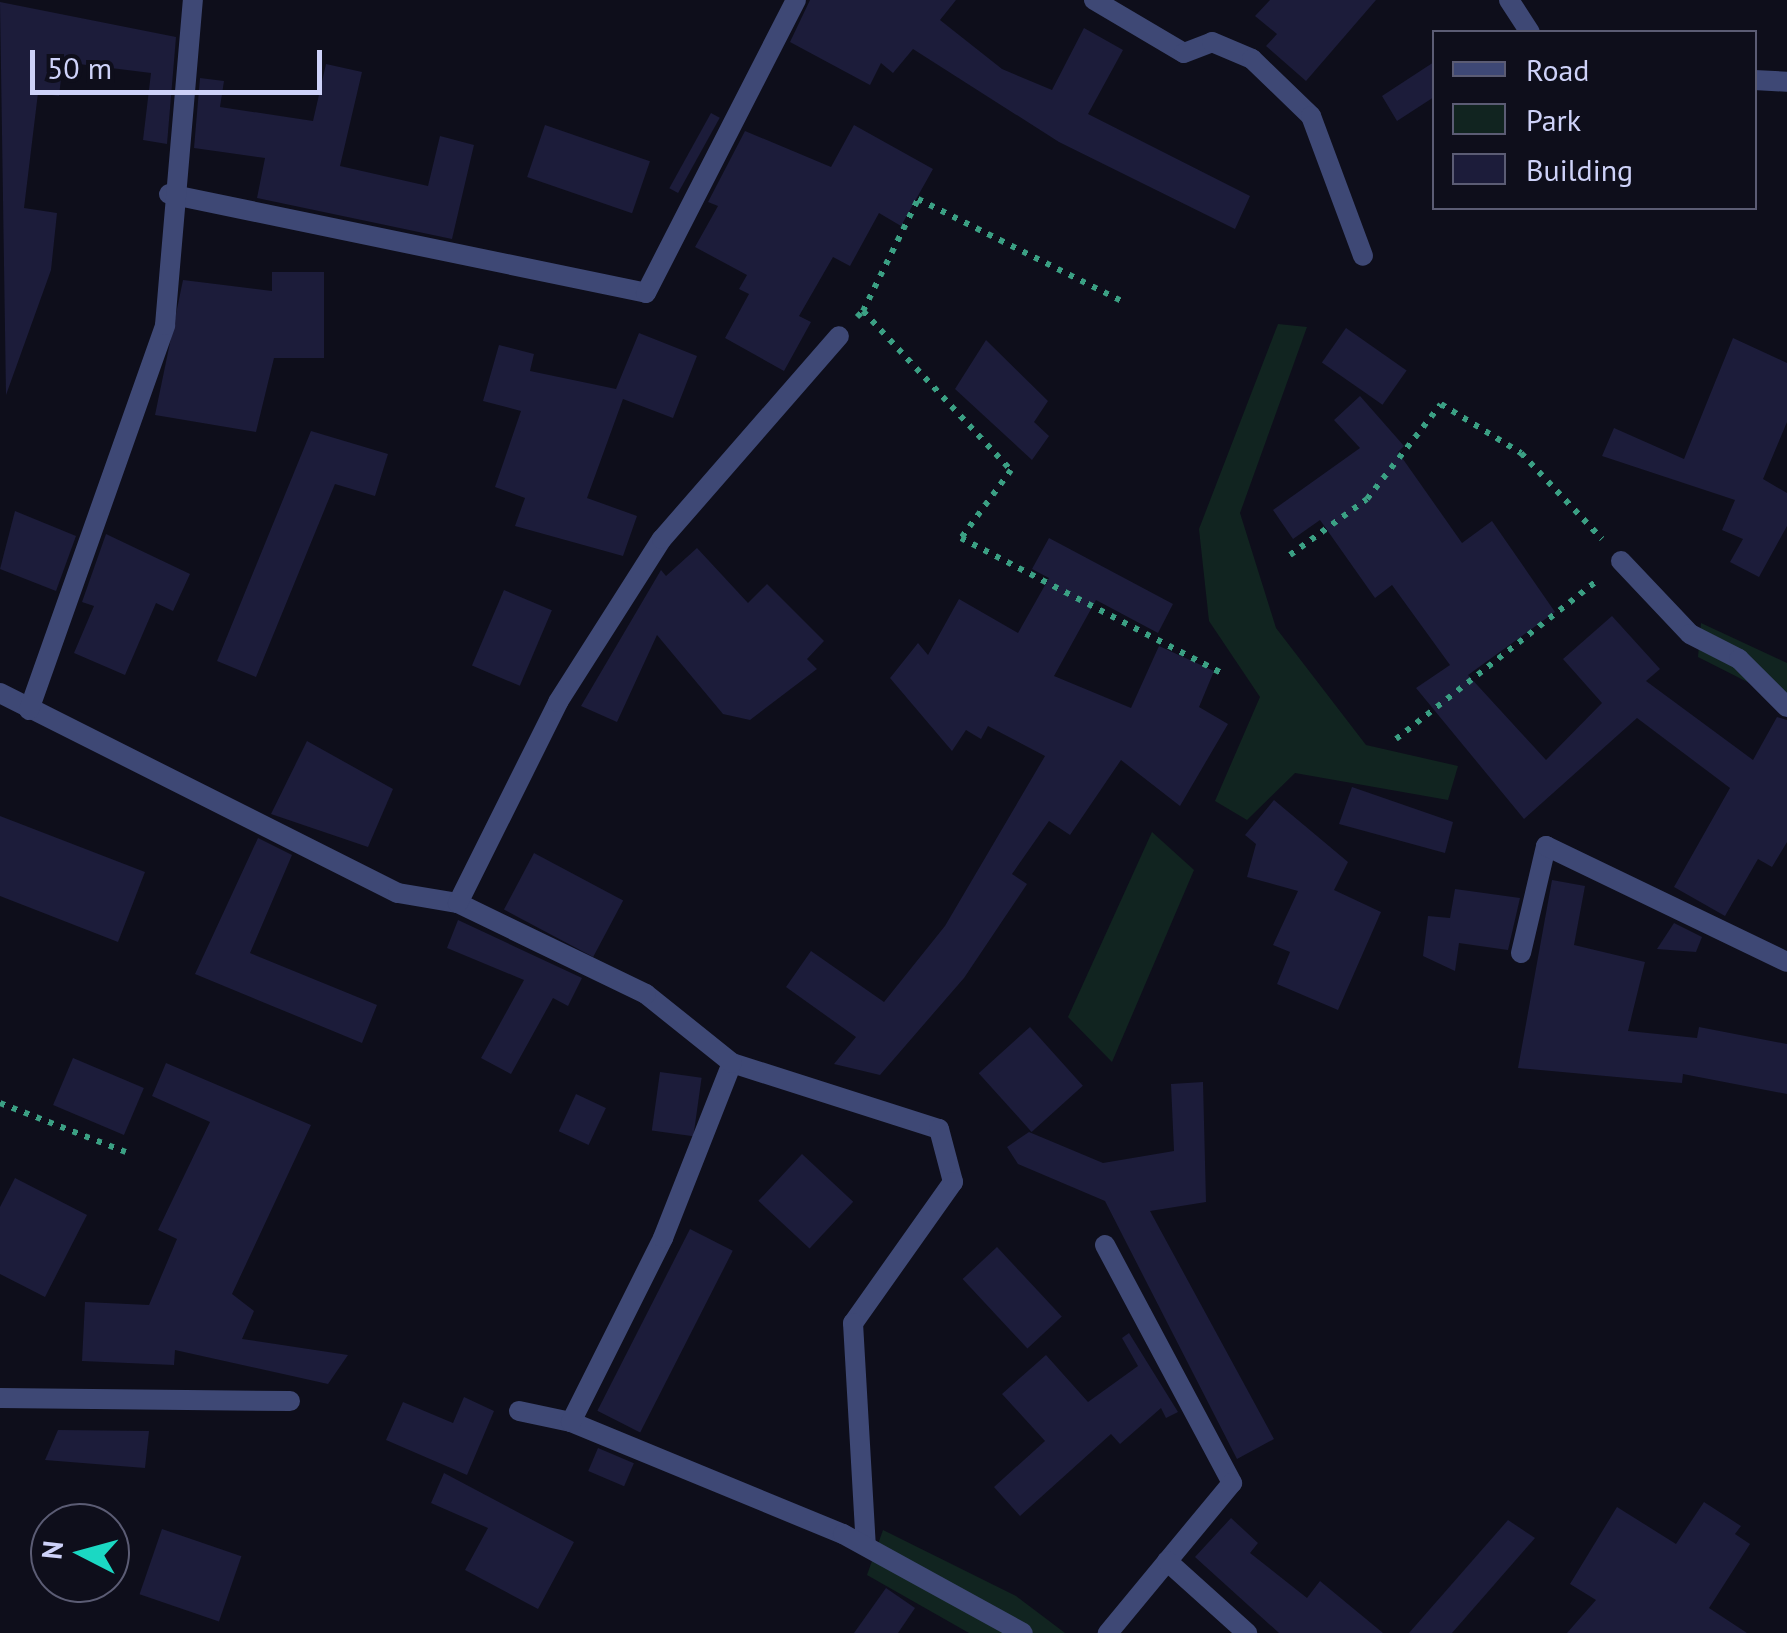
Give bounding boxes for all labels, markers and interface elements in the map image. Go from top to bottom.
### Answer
scale bar [35,30,328,92]
legend [1432,30,1757,210]
text: 50 m [47,48,112,87]
text: Road [1526,50,1590,89]
text: Park [1526,100,1581,139]
text: Building [1526,150,1633,189]
north arrow [30,1503,130,1603]
text: N [32,1539,71,1561]

